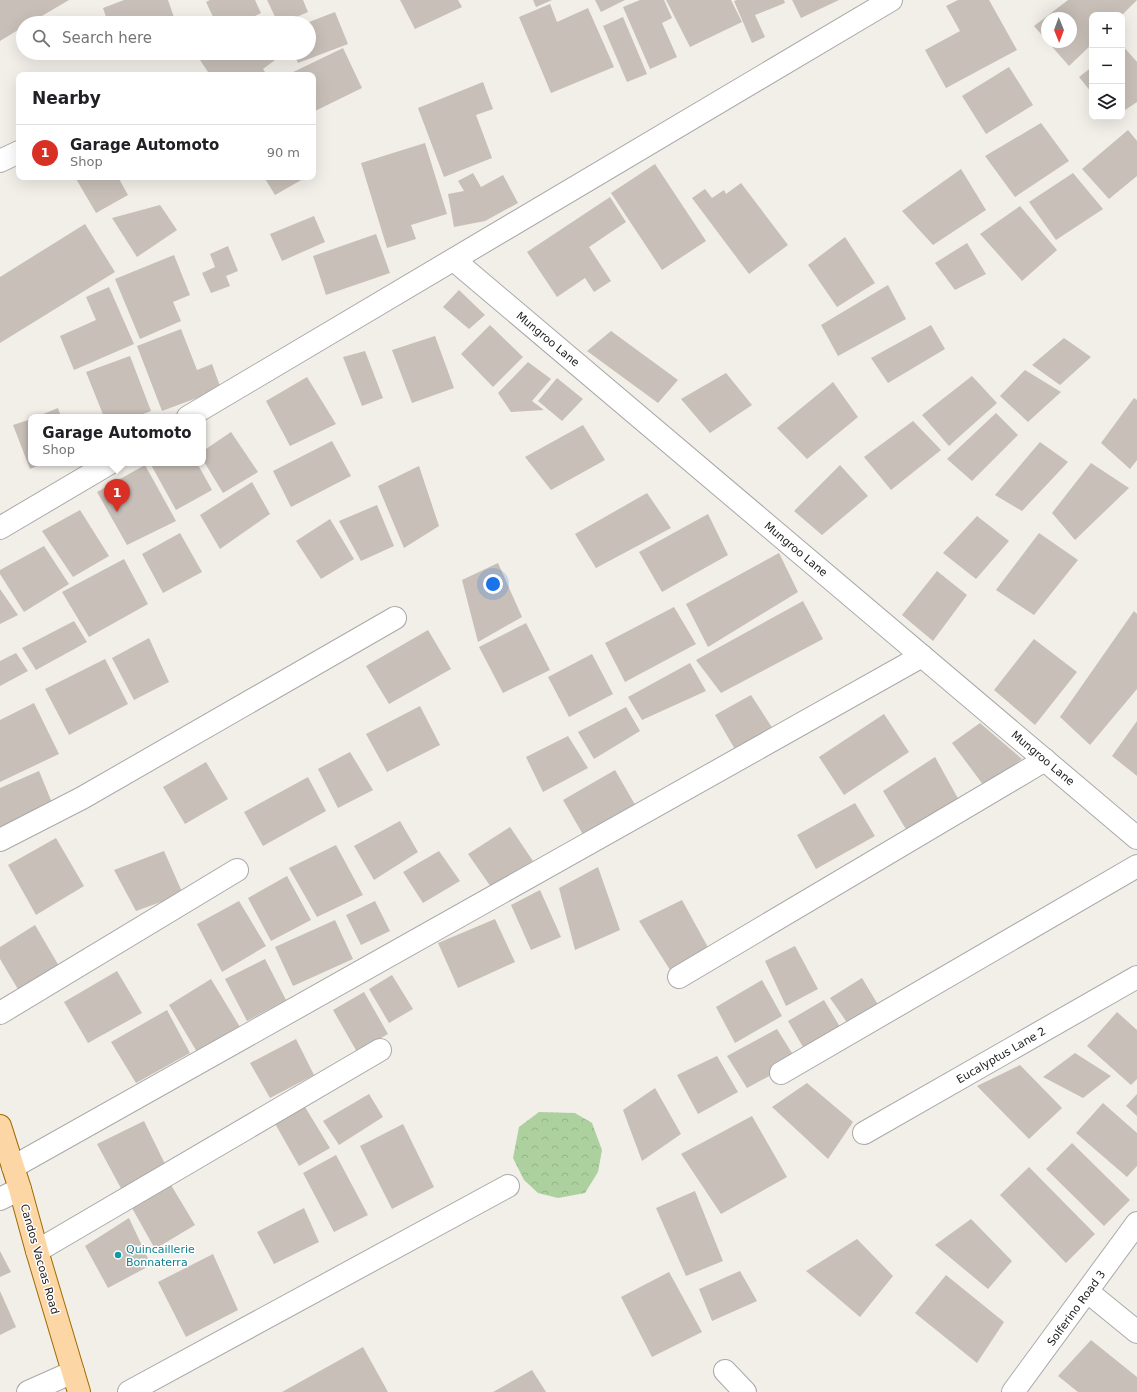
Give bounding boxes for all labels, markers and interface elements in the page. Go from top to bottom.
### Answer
north arrow [1041,12,1077,48]
map controls [1089,12,1125,120]
button: + [1089,12,1125,48]
search box [16,16,316,60]
icon: search [30,27,52,49]
text: Search here [62,29,152,47]
button: − [1089,48,1125,84]
button: layers [1089,84,1125,120]
text: Nearby [32,88,101,108]
text: Garage Automoto [70,136,219,154]
text: 1 [40,145,50,160]
text: 90 m [267,145,300,160]
text: Shop [70,154,103,169]
street label: Mungroo Lane [514,309,582,370]
popup [28,414,206,466]
text: Garage Automoto [42,424,192,442]
text: Shop [42,442,75,457]
pin: 1 [104,479,130,512]
street label: Mungroo Lane [762,519,830,580]
your location [483,574,503,594]
street label: Mungroo Lane [1009,728,1077,789]
street label: Eucalyptus Lane 2 [954,1025,1048,1086]
street label: Candos Vacoas Road [18,1203,61,1316]
place label: Quincaillerie Bonnaterra [126,1243,195,1269]
marker: Quincaillerie Bonnaterra [113,1250,123,1260]
street label: Solferino Road 3 [1045,1268,1108,1349]

